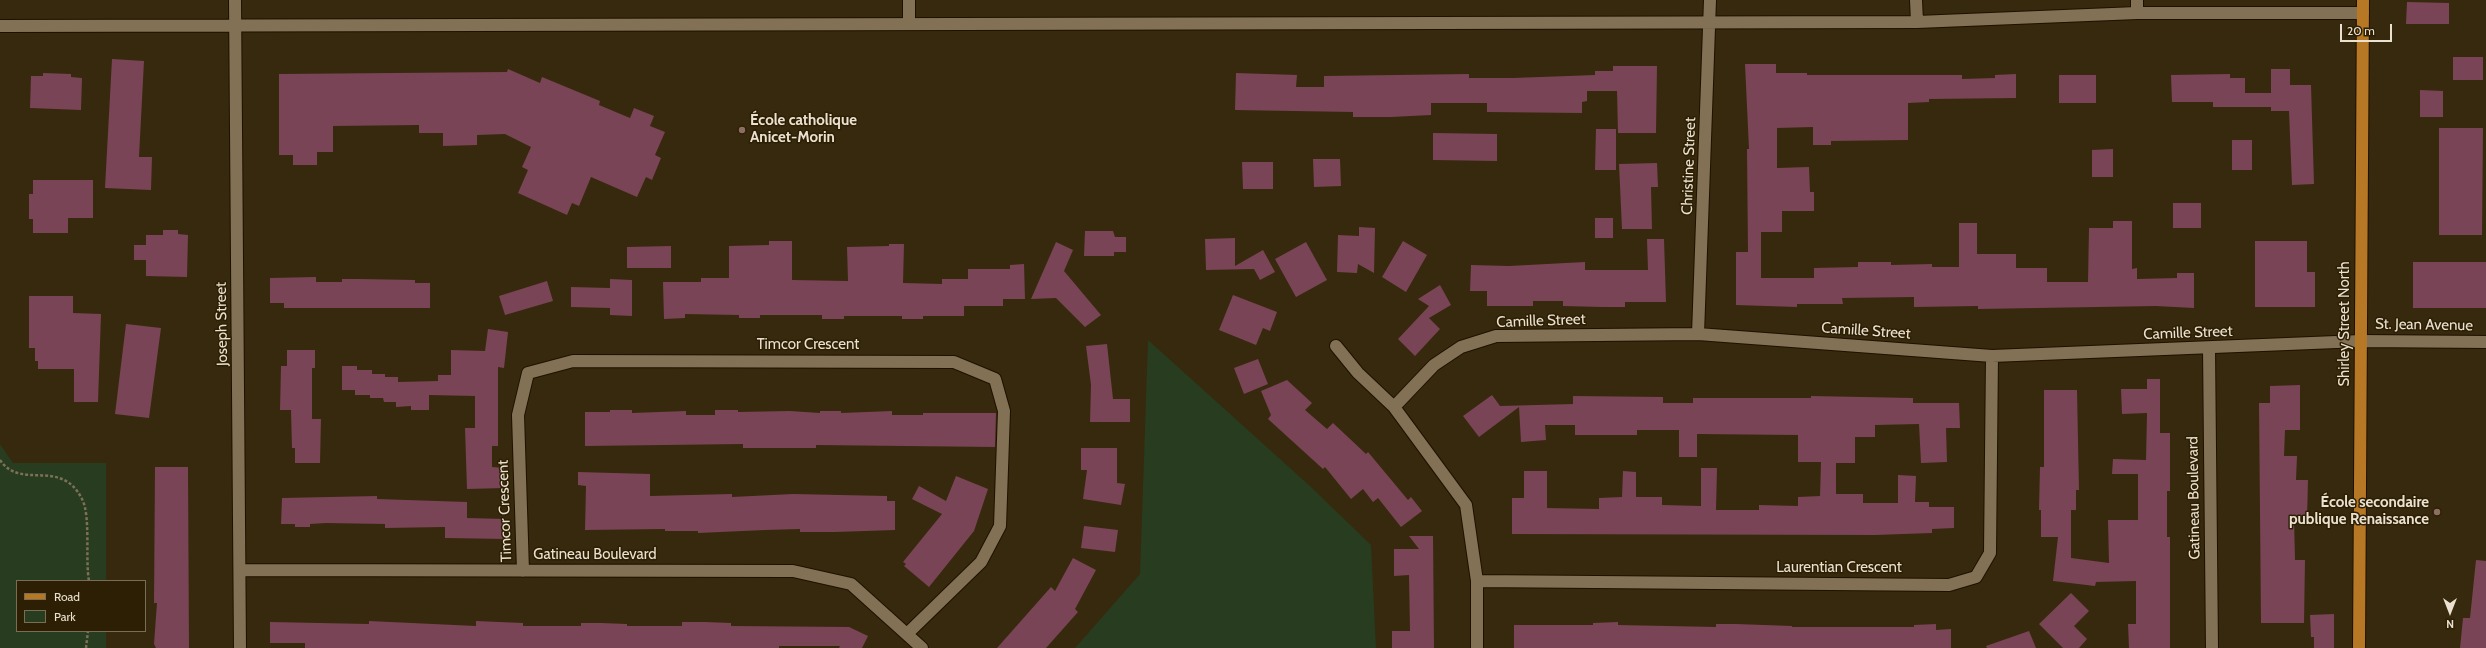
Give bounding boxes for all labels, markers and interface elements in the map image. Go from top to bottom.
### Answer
scale bar [2342,16,2394,42]
text: 20 m [2347,23,2375,38]
place label: École catholique Anicet-Morin [750,112,857,147]
street label: Christine Street [1678,117,1700,215]
marker: École catholique Anicet-Morin [737,125,747,135]
street label: Shirley Street North [2336,261,2354,387]
street label: Joseph Street [212,282,232,366]
street label: Camille Street [1496,310,1586,332]
street label: St. Jean Avenue [2375,315,2473,335]
street label: Camille Street [1821,319,1911,343]
street label: Camille Street [2143,322,2233,344]
street label: Timcor Crescent [757,336,859,354]
street label: Gatineau Boulevard [2184,436,2204,560]
street label: Timcor Crescent [494,459,516,563]
place label: École secondaire publique Renaissance [2289,494,2429,529]
marker: École secondaire publique Renaissance [2432,507,2442,517]
street label: Gatineau Boulevard [533,546,657,564]
street label: Laurentian Crescent [1776,559,1902,577]
legend [16,580,146,632]
text: Road [54,589,80,604]
north arrow [2430,592,2470,632]
text: Park [54,609,76,624]
text: N [2446,617,2454,631]

